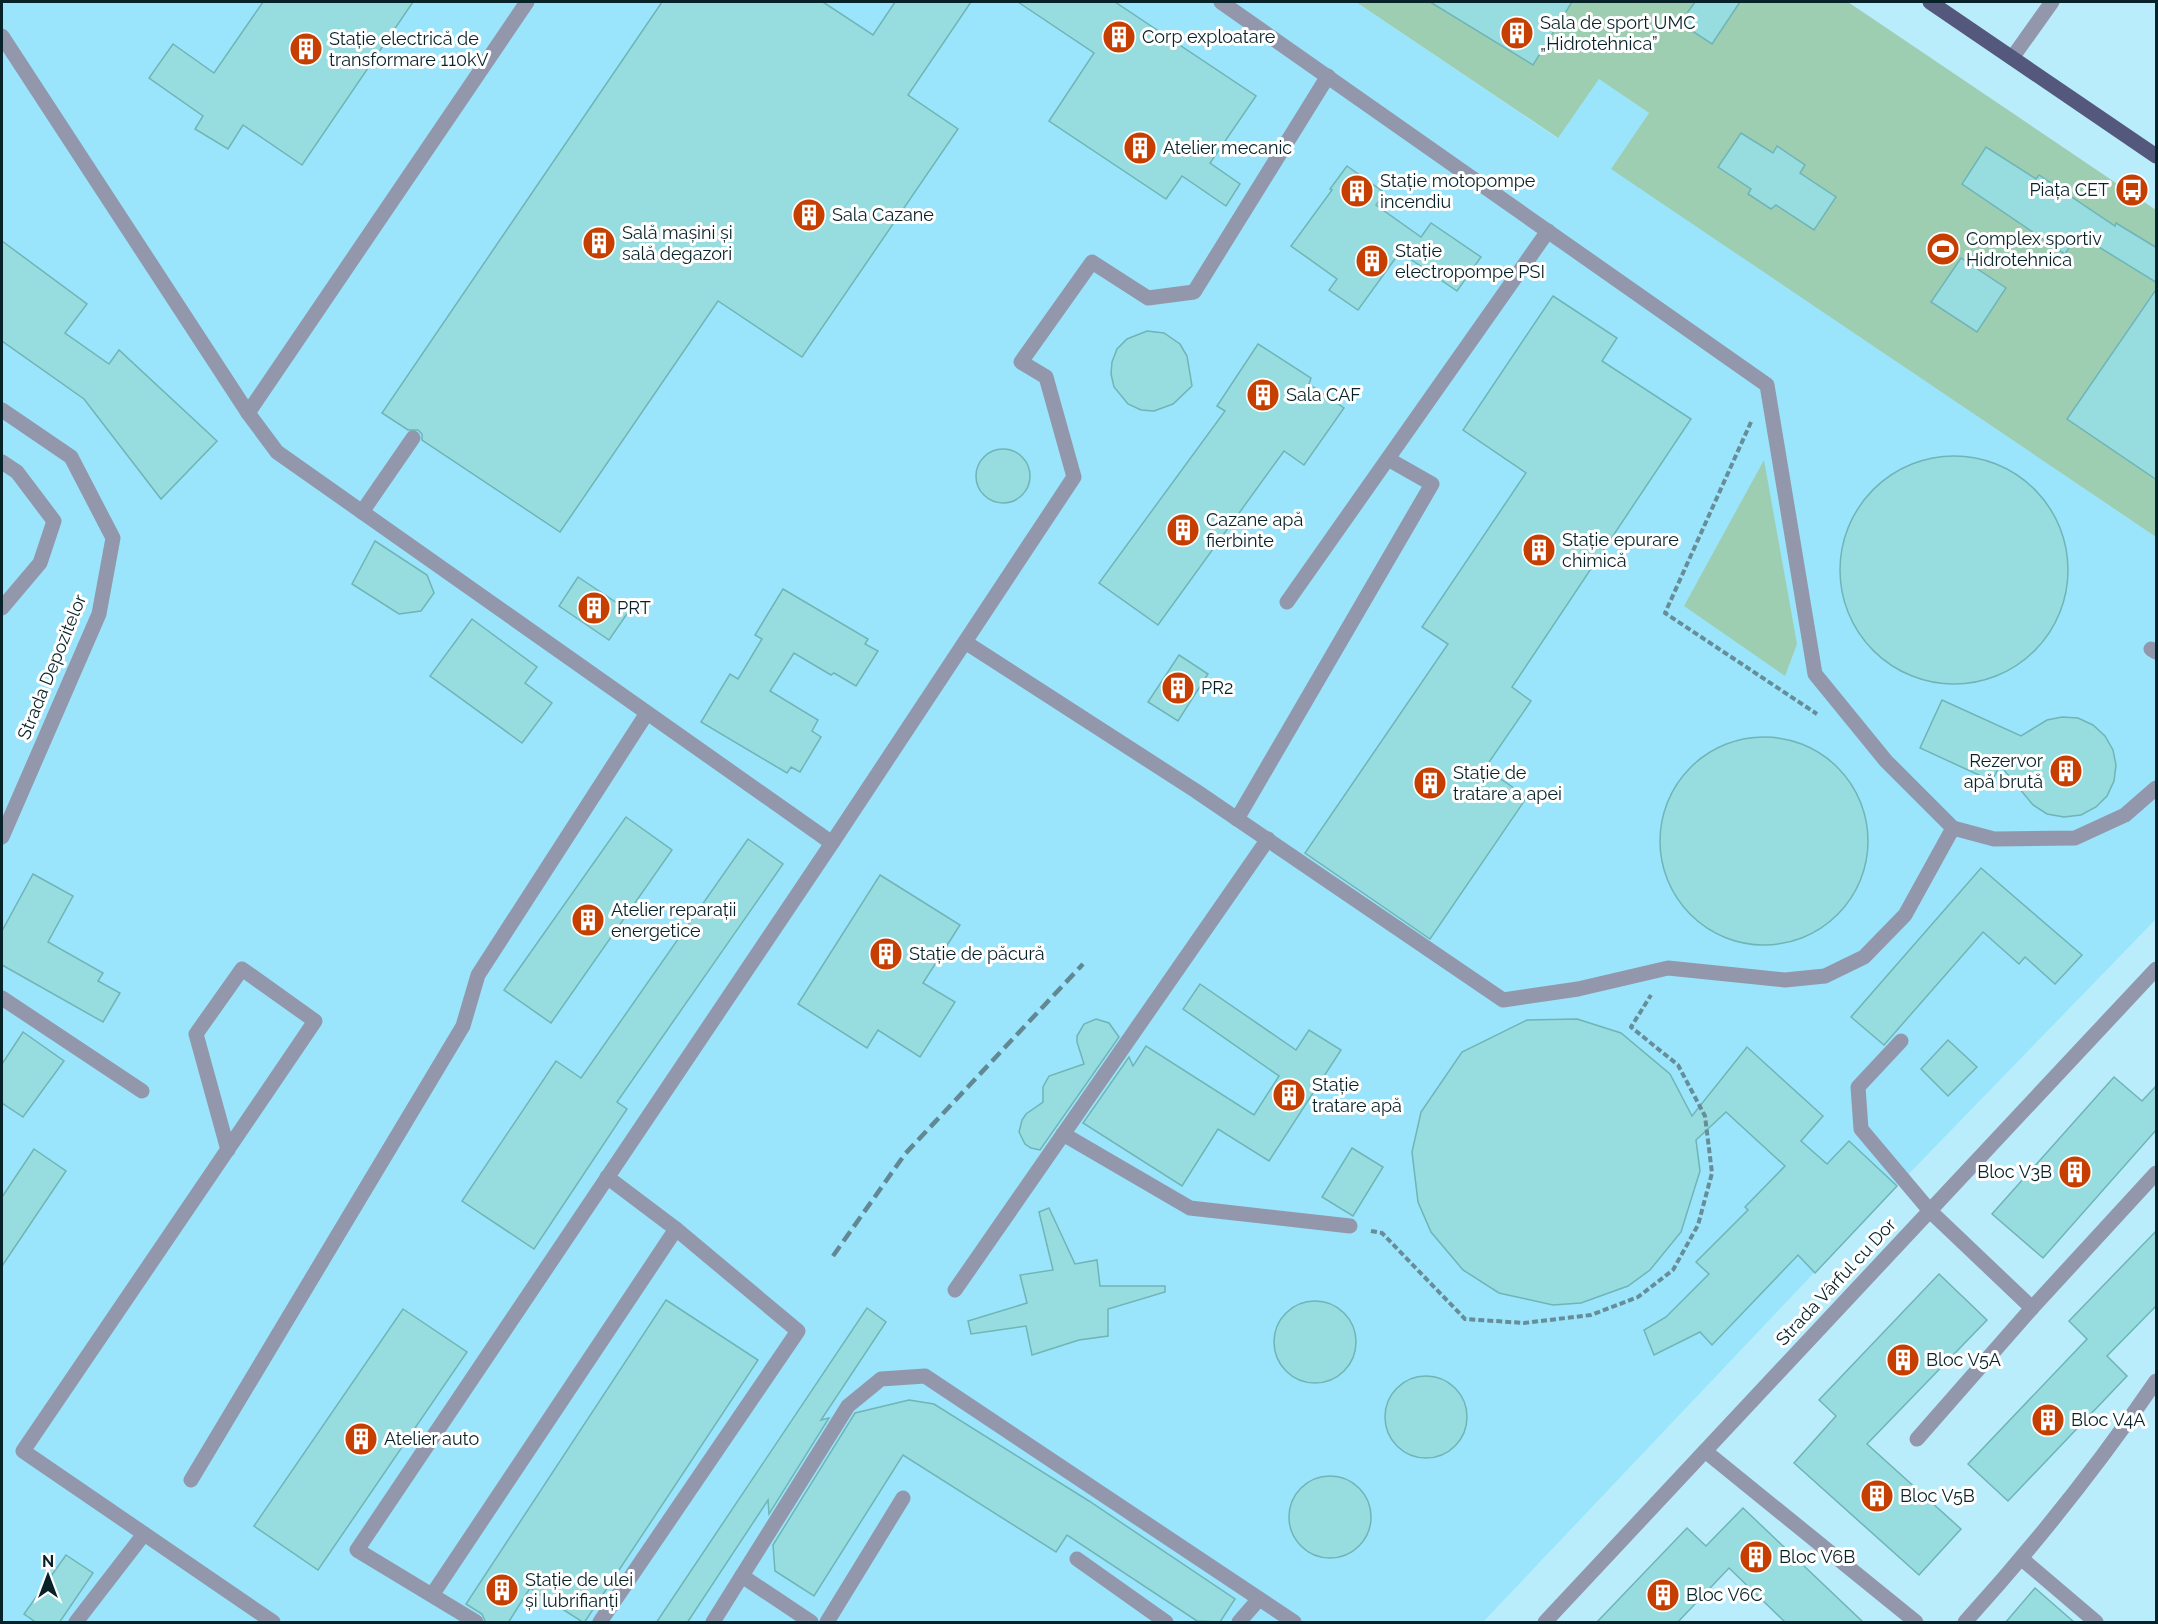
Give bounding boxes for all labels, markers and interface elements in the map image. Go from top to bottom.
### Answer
place label: Sala de sport UMC „Hidrotehnica” [1540,12,1696,54]
building icon: Sala de sport UMC „Hidrotehnica” [1499,15,1535,51]
building icon: Corp exploatare [1101,19,1137,55]
place label: Corp exploatare [1142,26,1276,47]
place label: Stație electrică de transformare 110kV [329,28,488,70]
building icon: Stație electrică de transformare 110kV [288,31,324,67]
building icon: Atelier mecanic [1122,130,1158,166]
place label: Atelier mecanic [1163,137,1292,158]
place label: Stație motopompe incendiu [1380,170,1536,212]
bus stop icon: Piața CET [2114,172,2150,208]
building icon: Stație motopompe incendiu [1339,173,1375,209]
place label: Piața CET [2029,179,2109,200]
building icon: Sala Cazane [791,197,827,233]
place label: Sala Cazane [832,204,934,225]
place label: Sală mașini și sală degazori [622,222,733,264]
building icon: Sală mașini și sală degazori [581,225,617,261]
place label: Complex sportiv Hidrotehnica [1966,228,2102,270]
sports icon: Complex sportiv Hidrotehnica [1925,231,1961,267]
place label: Stație electropompe PSI [1395,240,1545,282]
building icon: Stație electropompe PSI [1354,243,1390,279]
building icon: Sala CAF [1245,377,1281,413]
place label: Sala CAF [1286,384,1361,405]
place label: Cazane apă fierbinte [1206,509,1303,551]
building icon: Cazane apă fierbinte [1165,512,1201,548]
place label: Stație epurare chimică [1562,529,1679,571]
building icon: Stație epurare chimică [1521,532,1557,568]
building icon: PRT [576,590,612,626]
street label: Strada Depozitelor [13,591,90,742]
place label: PRT [617,597,651,618]
building icon: PR2 [1160,670,1196,706]
place label: PR2 [1201,677,1233,698]
place label: Rezervor apă brută [1964,750,2044,792]
building icon: Rezervor apă brută [2048,753,2084,789]
place label: Stație de tratare a apei [1453,762,1562,804]
building icon: Stație de tratare a apei [1412,765,1448,801]
place label: Atelier reparații energetice [611,899,737,941]
building icon: Atelier reparații energetice [570,902,606,938]
building icon: Stație de păcură [868,936,904,972]
place label: Stație de păcură [909,943,1045,964]
place label: Stație tratare apă [1312,1074,1402,1116]
building icon: Stație tratare apă [1271,1077,1307,1113]
building icon: Bloc V3B [2057,1154,2093,1190]
place label: Bloc V3B [1977,1161,2052,1182]
street label: Strada Vârful cu Dor [1771,1213,1900,1349]
building icon: Bloc V5A [1885,1342,1921,1378]
place label: Bloc V5A [1926,1349,2001,1370]
building icon: Bloc V4A [2030,1402,2066,1438]
place label: Bloc V4A [2071,1409,2145,1430]
building icon: Atelier auto [343,1421,379,1457]
place label: Atelier auto [384,1428,479,1449]
building icon: Bloc V5B [1859,1478,1895,1514]
place label: Bloc V5B [1900,1485,1975,1506]
building icon: Bloc V6B [1738,1539,1774,1575]
north arrow [18,1546,78,1606]
place label: Bloc V6B [1779,1546,1855,1567]
text: N [42,1552,54,1571]
place label: Stație de ulei și lubrifianți [525,1569,633,1611]
building icon: Stație de ulei și lubrifianți [484,1572,520,1608]
building icon: Bloc V6C [1645,1577,1681,1613]
place label: Bloc V6C [1686,1584,1763,1605]

